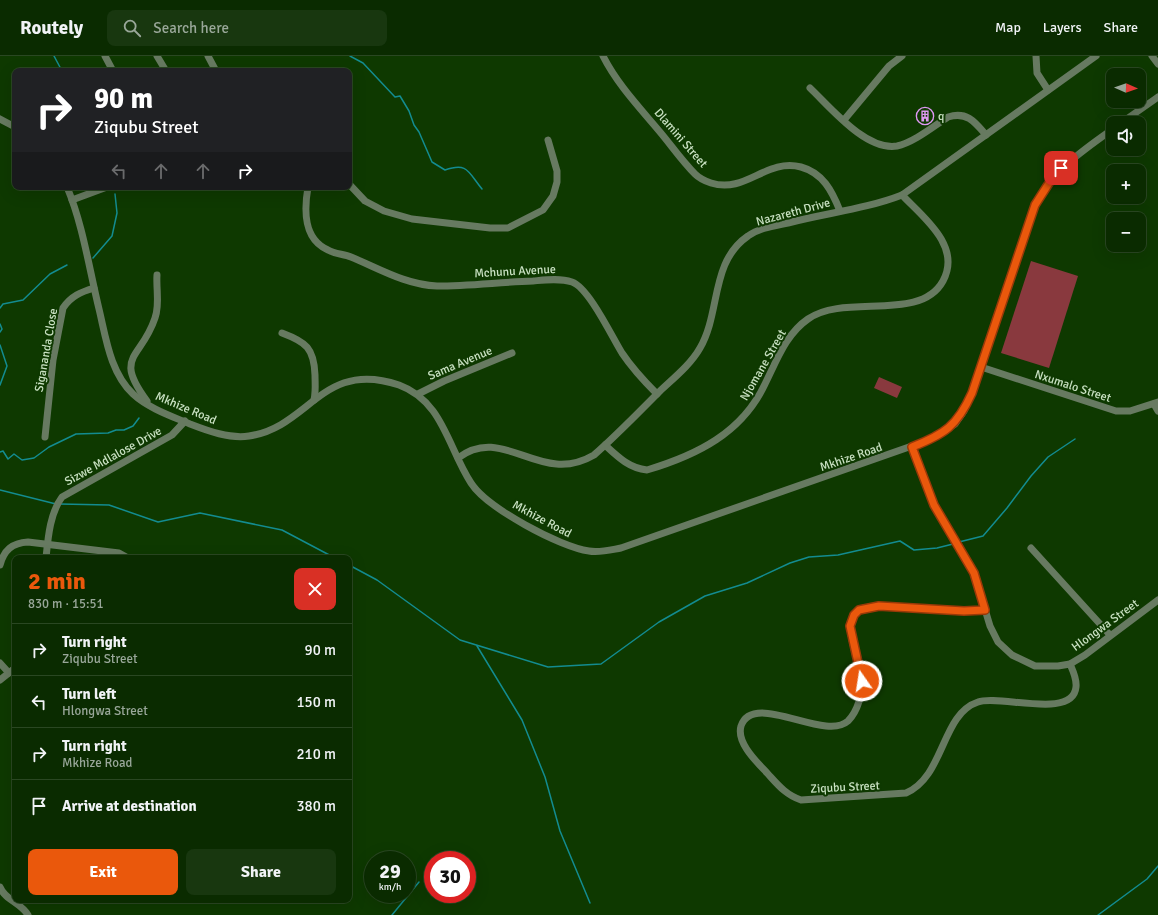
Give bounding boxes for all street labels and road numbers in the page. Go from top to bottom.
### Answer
street label: Dlamini Street [651,106,711,171]
street label: Nazareth Drive [754,195,832,230]
street label: Mchunu Avenue [474,262,556,281]
street label: Sigananda Close [32,307,61,393]
street label: Njomane Street [737,327,790,404]
street label: Sama Avenue [426,343,495,384]
street label: Nxumalo Street [1033,367,1113,406]
street label: Mkhize Road [153,389,219,428]
street label: Sizwe Mdlalose Drive [62,424,164,489]
street label: Mkhize Road [818,440,884,475]
street label: Mkhize Road [510,498,574,541]
street label: Hlongwa Street [1069,596,1142,655]
street label: Ziqubu Street [810,778,880,797]

